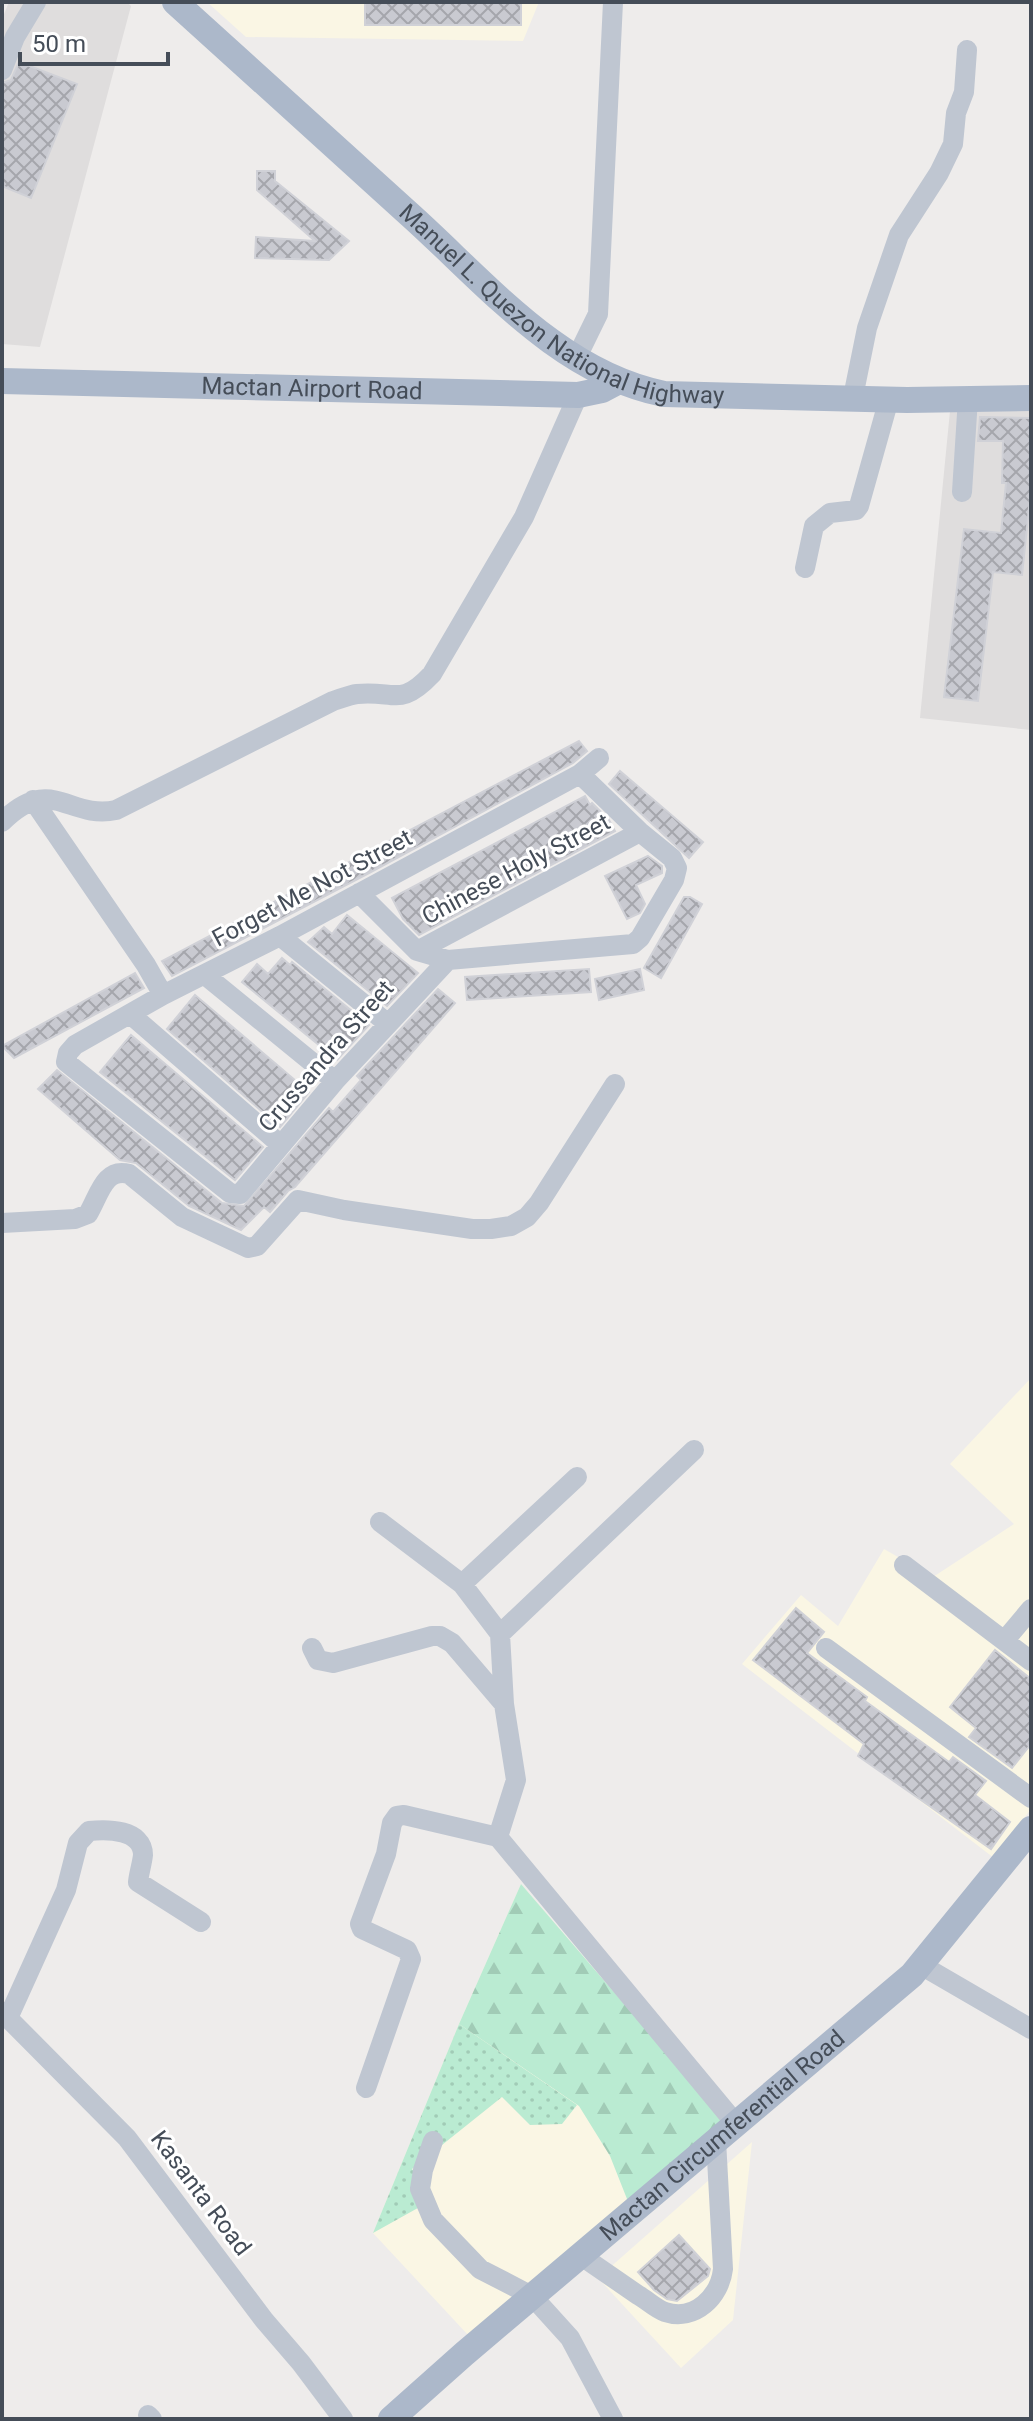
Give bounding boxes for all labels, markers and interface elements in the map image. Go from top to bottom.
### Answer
scale bar [20,16,168,66]
text: 50 m [32,30,86,58]
street label: Manuel L. Quezon National Highway [393,198,725,409]
street label: Mactan Airport Road [201,372,423,405]
street label: Chinese Holy Street [417,808,615,930]
street label: Forget Me Not Street [207,823,417,953]
street label: Crussandra Street [253,974,400,1137]
street label: Mactan Circumferential Road [594,2024,850,2247]
street label: Kasanta Road [145,2125,257,2261]

